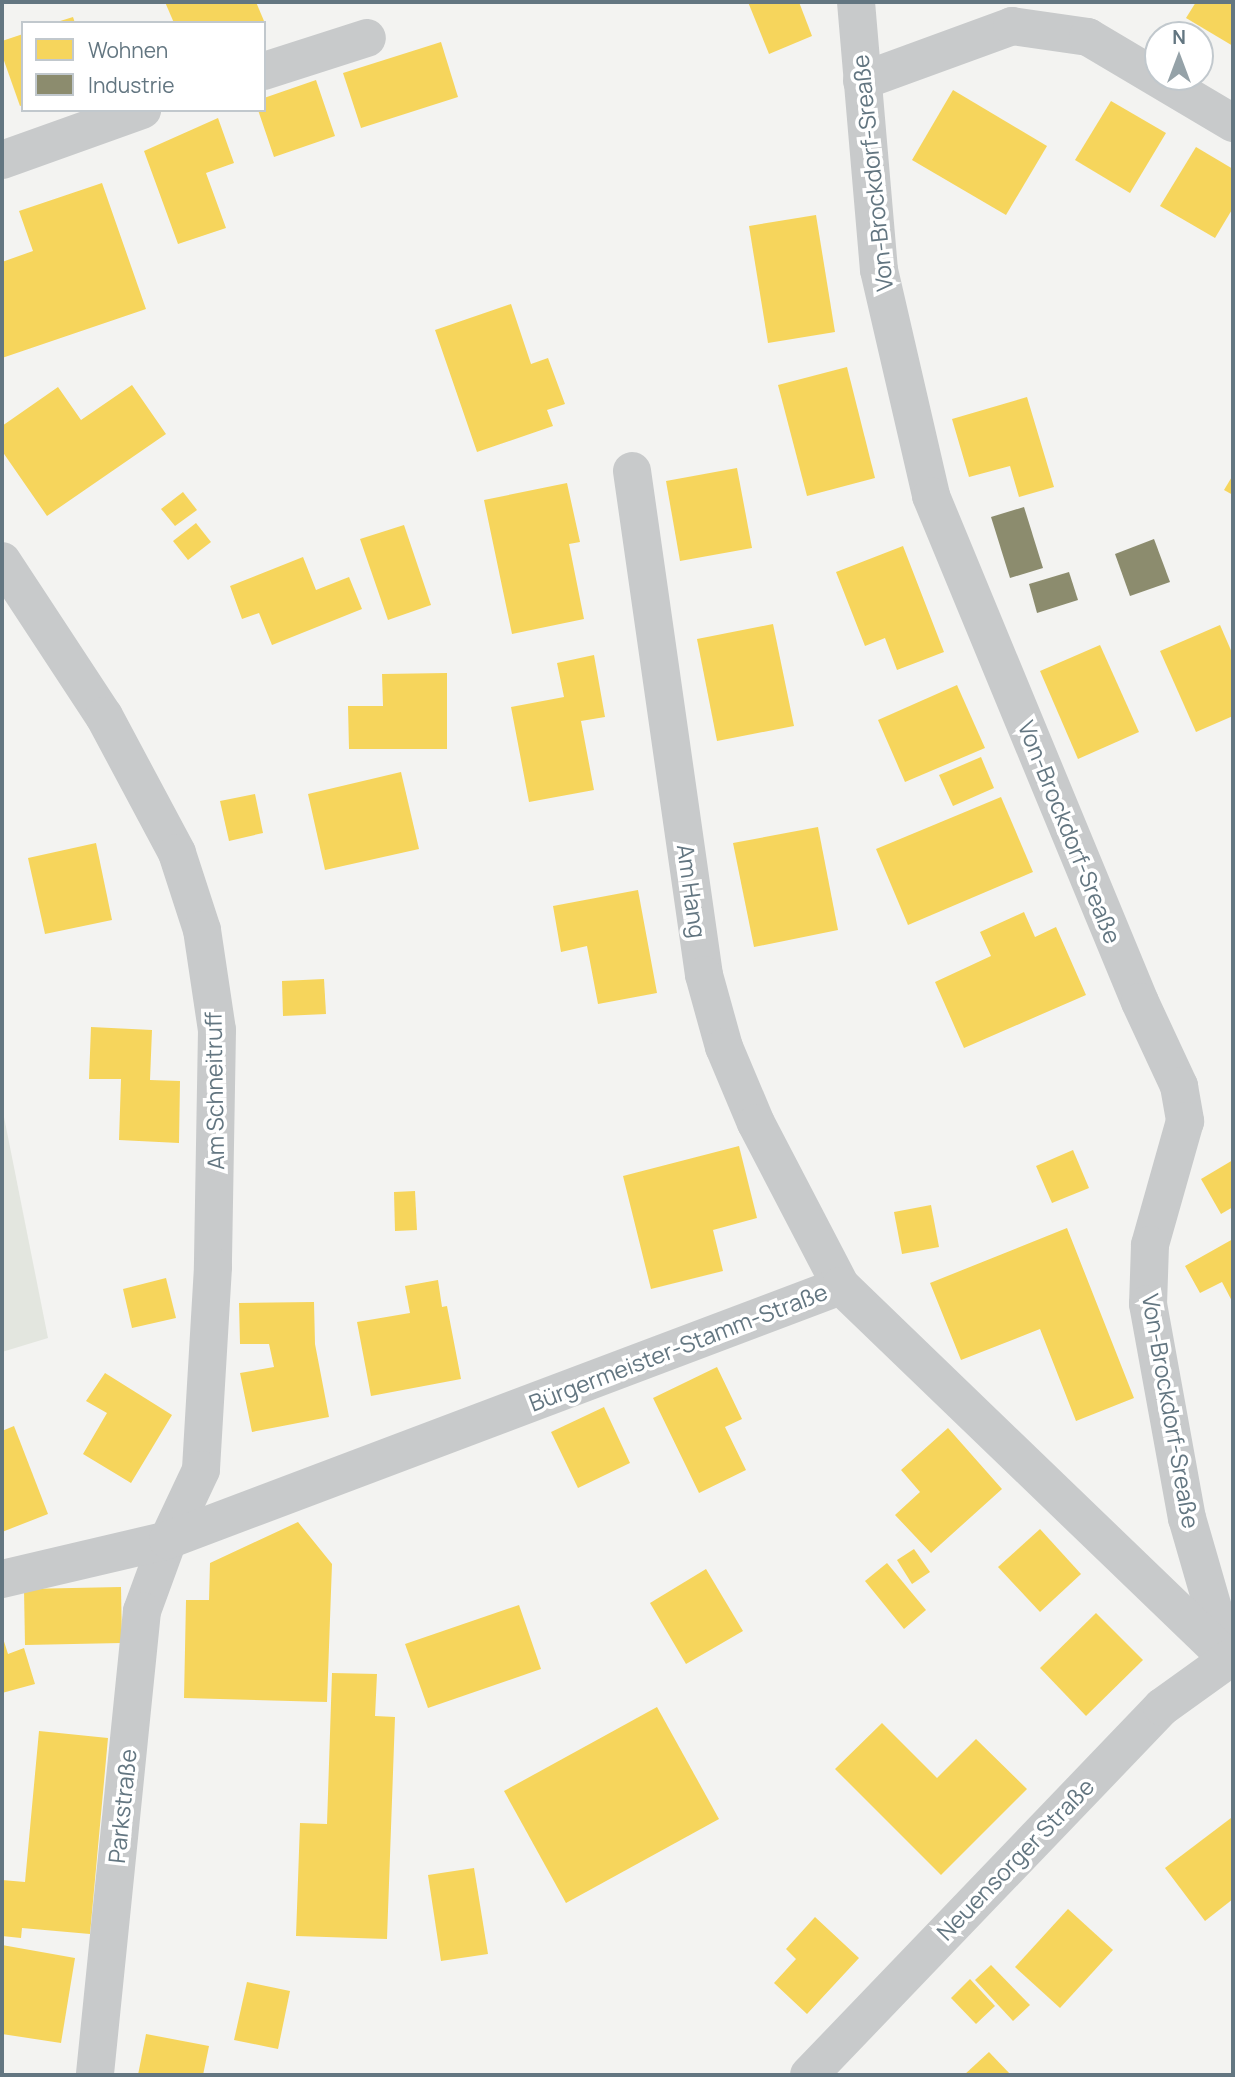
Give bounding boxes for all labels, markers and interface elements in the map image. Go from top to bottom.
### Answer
legend [21,21,266,112]
north arrow [1144,21,1214,91]
text: N [1172,24,1186,50]
text: Wohnen [88,36,168,64]
street label: Von-Brockdorf-Sreaße [846,53,898,293]
text: Industrie [88,71,174,99]
street label: Von-Brockdorf-Sreaße [1013,717,1127,947]
street label: Am Hang [672,842,712,940]
street label: Am Schneitruff [199,1012,229,1170]
street label: Bürgermeister-Stamm-Straße [525,1277,831,1417]
street label: Von-Brockdorf-Sreaße [1137,1291,1205,1531]
street label: Parkstraße [102,1748,142,1864]
street label: Neuensorger Straße [931,1772,1099,1946]

